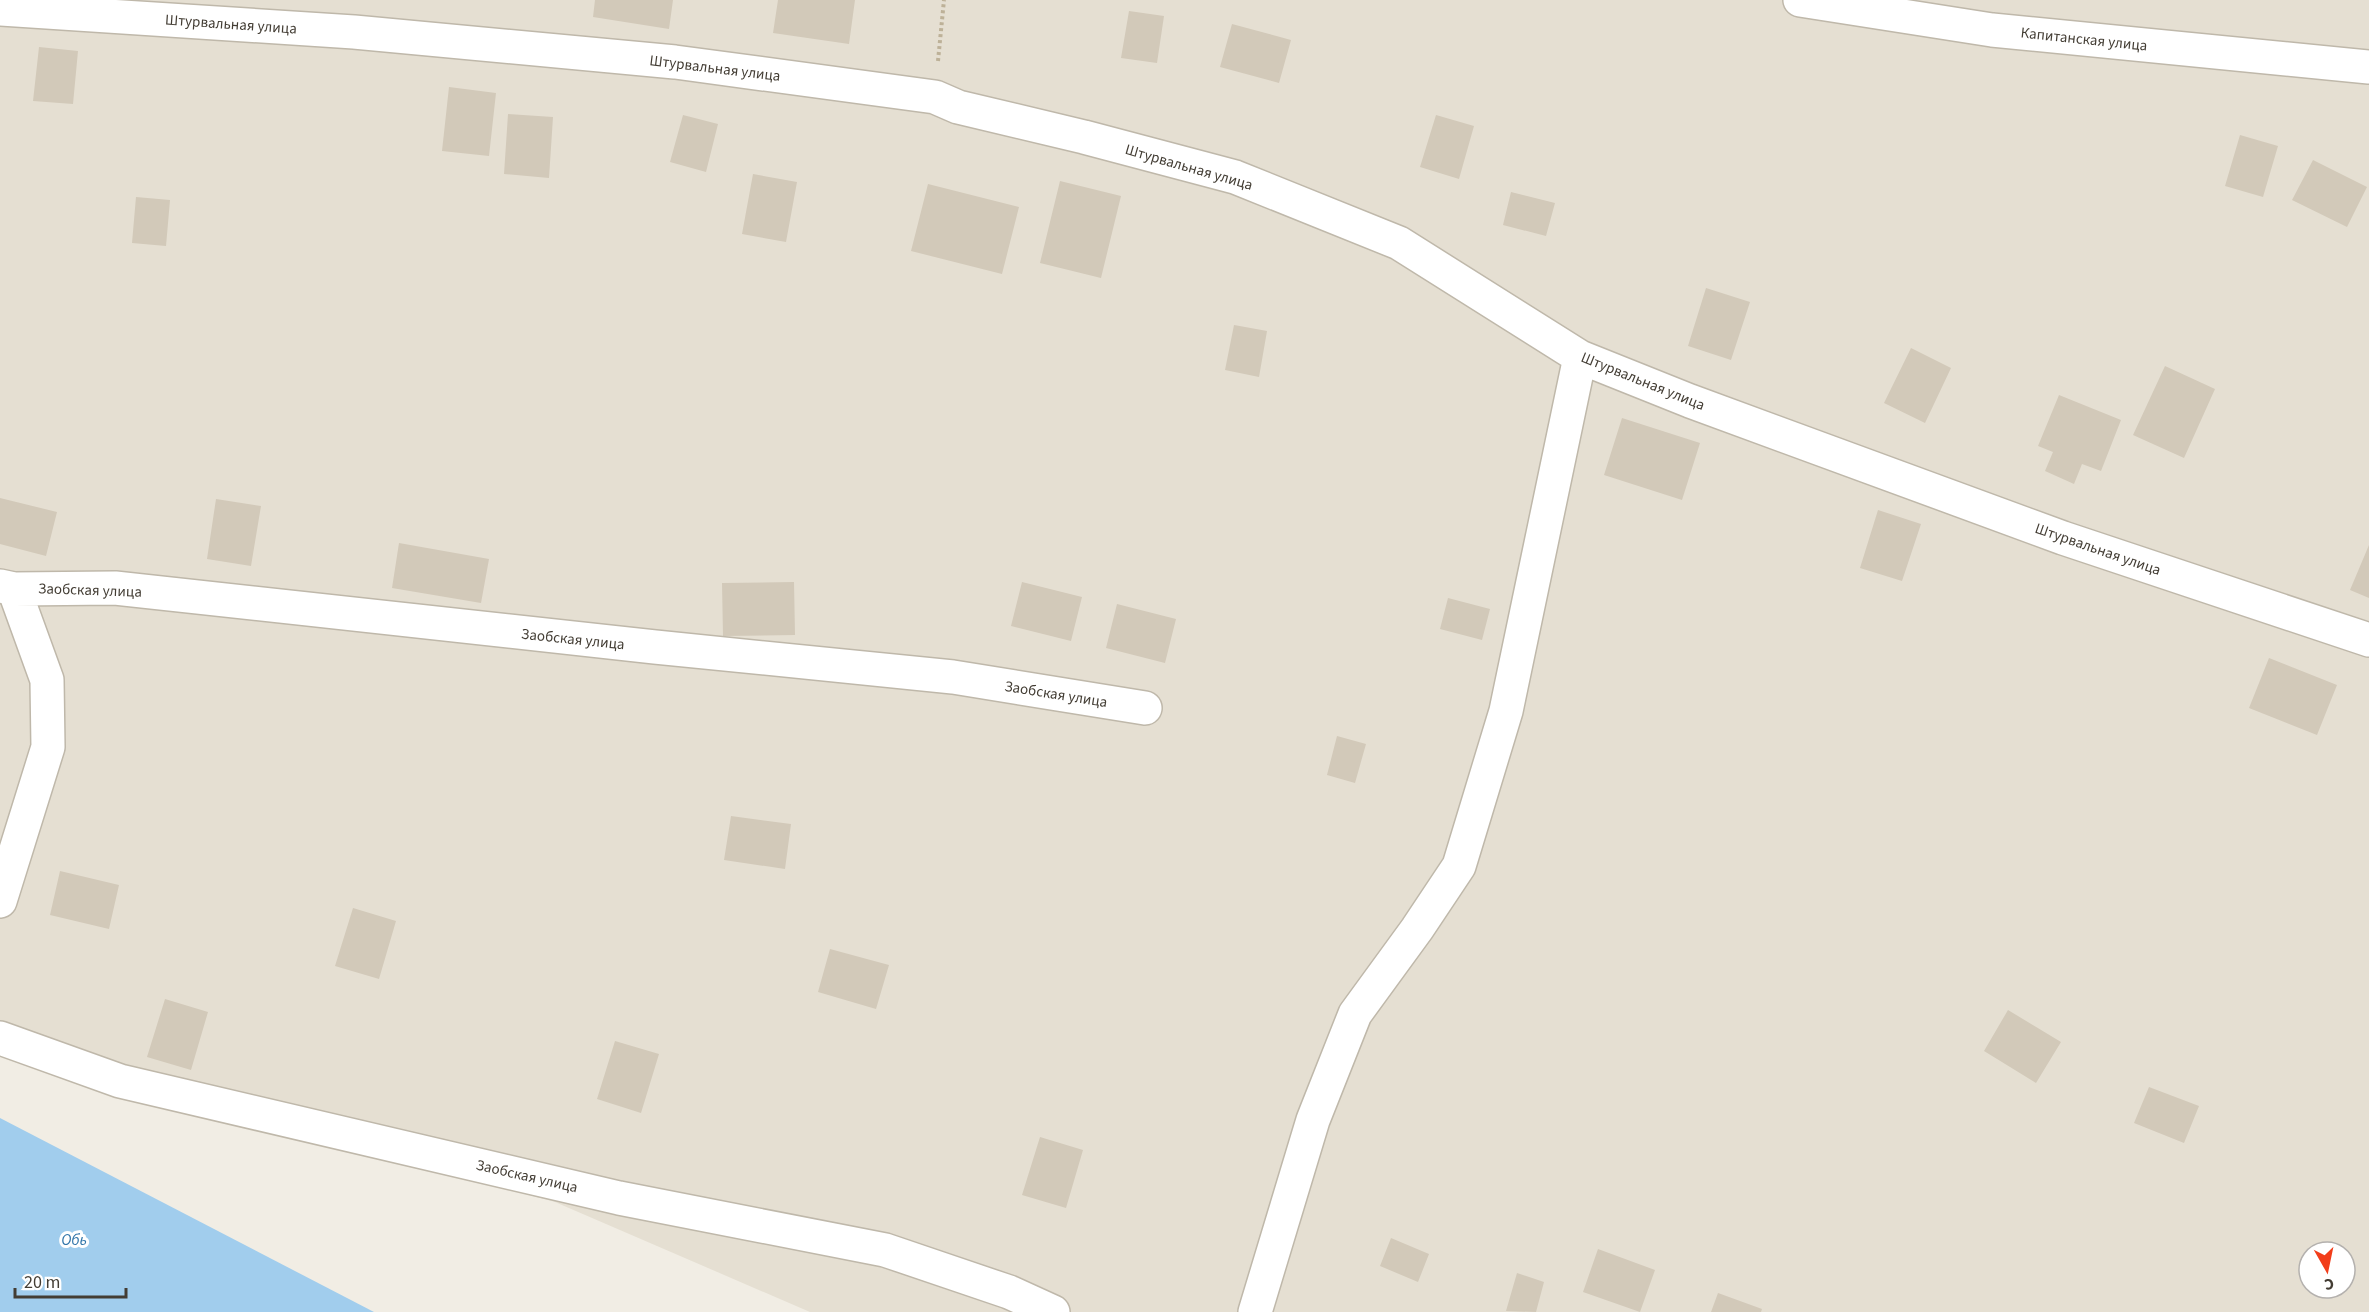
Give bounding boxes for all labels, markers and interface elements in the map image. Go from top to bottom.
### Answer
street label: Штурвальная улица [164,9,298,40]
street label: Капитанская улица [2020,22,2148,57]
street label: Штурвальная улица [648,50,782,87]
street label: Штурвальная улица [1123,139,1255,196]
street label: Штурвальная улица [1578,347,1708,416]
street label: Штурвальная улица [2032,518,2164,581]
street label: Заобская улица [38,578,142,603]
street label: Заобская улица [520,624,626,655]
street label: Заобская улица [1003,676,1109,713]
street label: Заобская улица [474,1155,580,1198]
water label: Обь [61,1229,87,1251]
north arrow [2297,1240,2357,1300]
scale bar [15,1261,126,1299]
text: 20 m [24,1270,60,1295]
text: С [2323,1272,2336,1295]

